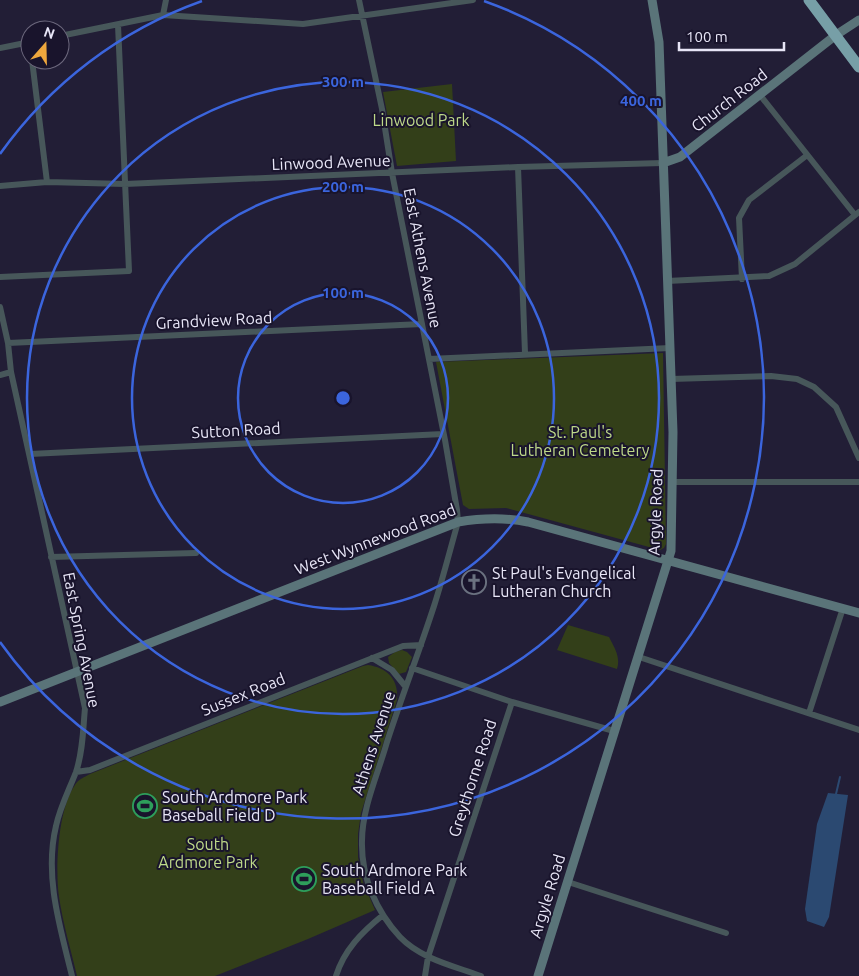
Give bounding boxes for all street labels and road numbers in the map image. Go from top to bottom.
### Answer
street label: Church Road [688,65,770,135]
street label: Linwood Avenue [271,151,391,173]
street label: East Athens Avenue [401,186,445,330]
street label: Grandview Road [155,308,273,332]
street label: Sutton Road [191,419,281,441]
street label: Argyle Road [644,468,666,556]
street label: West Wynnewood Road [292,500,458,578]
street label: East Spring Avenue [60,571,104,709]
street label: Sussex Road [198,669,288,719]
street label: Athens Avenue [348,689,398,797]
street label: Greythorne Road [445,717,499,839]
street label: Argyle Road [526,852,568,940]

